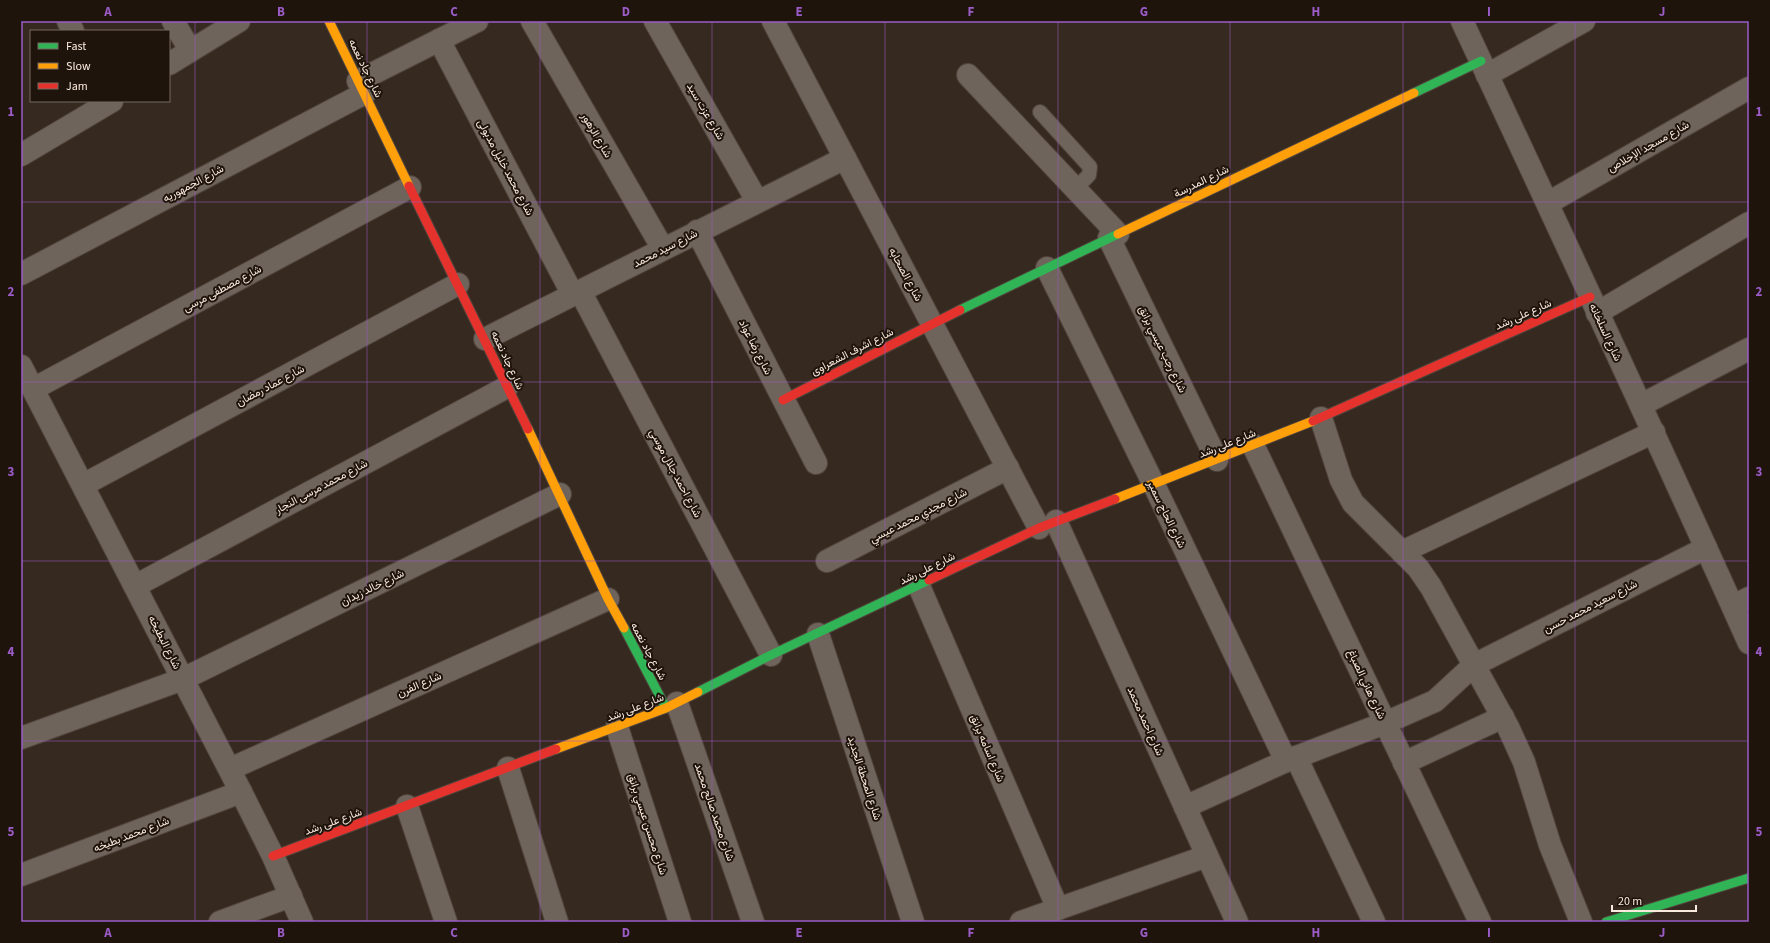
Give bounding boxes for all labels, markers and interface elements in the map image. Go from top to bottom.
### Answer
text: A [103,3,112,21]
text: B [277,3,285,21]
text: C [450,3,458,21]
text: D [622,3,630,21]
text: E [795,3,803,21]
text: F [968,3,975,21]
text: G [1140,3,1148,21]
text: H [1312,3,1320,21]
text: I [1487,3,1491,21]
text: J [1659,3,1665,21]
legend [30,30,170,102]
street label: شارع جاد نعمه [345,36,386,100]
text: Fast [66,38,86,55]
text: Slow [66,58,91,75]
text: Jam [66,78,88,95]
street label: شارع عزت سيد [683,80,728,143]
text: 1 [8,103,15,121]
text: 1 [1756,103,1763,121]
street label: شارع الزهور [577,109,616,161]
street label: شارع محمد خليل مدبولى [474,116,537,218]
street label: شارع مسجد الإخلاص [1605,117,1692,176]
street label: شارع الجمهوريه [160,161,227,206]
street label: شارع المدرسة [1171,162,1232,201]
street label: شارع سيد محمد [630,226,700,271]
street label: شارع الصحابه [885,245,926,304]
street label: شارع مصطفى مرسى [180,261,264,315]
text: 2 [8,283,15,301]
text: 2 [1756,283,1763,301]
street label: شارع على رشد [1493,295,1554,334]
street label: شارع السلخانه [1586,301,1626,364]
street label: شارع رجب عيسي برانق [1133,303,1190,397]
street label: شارع رضا عواد [735,317,776,378]
street label: شارع اشرف الشعراوى [808,324,896,379]
street label: شارع جاد نعمه [487,328,528,392]
street label: شارع عماد رمضان [233,361,307,410]
street label: شارع على رشد [1196,425,1258,462]
street label: شارع احمد جلال موسي [644,426,705,521]
street label: شارع محمد مرسى النجار [271,456,370,518]
text: 3 [8,463,15,481]
text: 3 [1756,463,1763,481]
street label: شارع الحاج سمير [1143,477,1190,551]
street label: شارع مجدي محمد عيسي [867,484,971,548]
street label: شارع على رشد [897,548,958,588]
street label: شارع خالد زيدان [338,565,407,609]
street label: شارع سعيد محمد حسن [1541,576,1640,637]
street label: شارع البطيخه [145,613,185,672]
street label: شارع جاد نعمه [627,620,670,683]
text: 4 [8,643,15,661]
text: 4 [1756,643,1763,661]
street label: شارع هاني الصباغ [1342,647,1389,723]
street label: شارع الفرن [395,668,444,701]
street label: شارع احمد محمد [1124,684,1168,758]
street label: شارع على رشد [604,690,666,725]
street label: شارع اسامه برانق [967,712,1009,785]
street label: شارع المحطة الجديد [844,734,885,822]
street label: شارع محمد صالح محمد [691,761,738,863]
street label: شارع محسن عيسي برانق [622,772,671,878]
street label: شارع على رشد [302,804,364,839]
street label: شارع محمد بطيخه [91,813,171,856]
text: 5 [8,823,15,841]
text: 5 [1756,823,1763,841]
scale bar [1612,887,1696,913]
text: 20 m [1618,893,1642,910]
text: A [103,924,112,942]
text: B [277,924,285,942]
text: C [450,924,458,942]
text: D [622,924,630,942]
text: E [795,924,803,942]
text: F [968,924,975,942]
text: G [1140,924,1148,942]
text: H [1312,924,1320,942]
text: I [1487,924,1491,942]
text: J [1659,924,1665,942]

